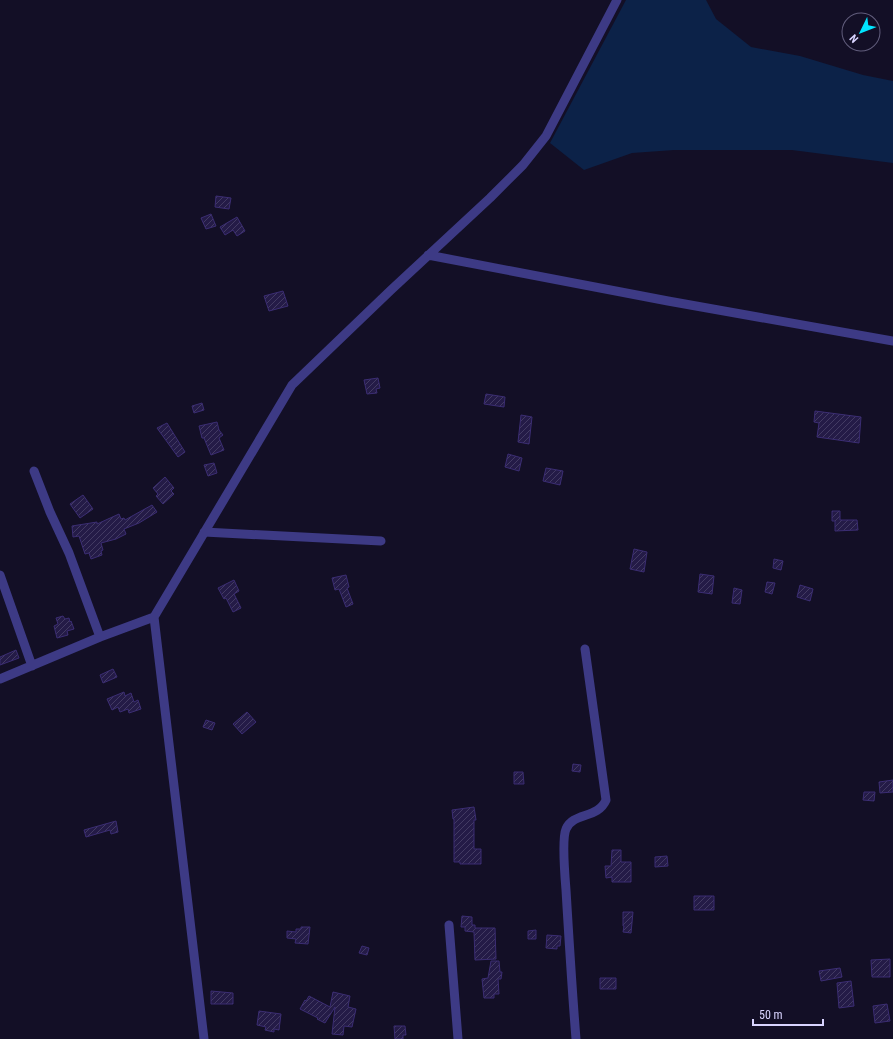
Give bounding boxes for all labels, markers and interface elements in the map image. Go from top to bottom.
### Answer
north arrow [841,12,881,52]
text: N [847,31,861,45]
scale bar [753,1001,823,1027]
text: 50 m [759,1008,783,1022]

